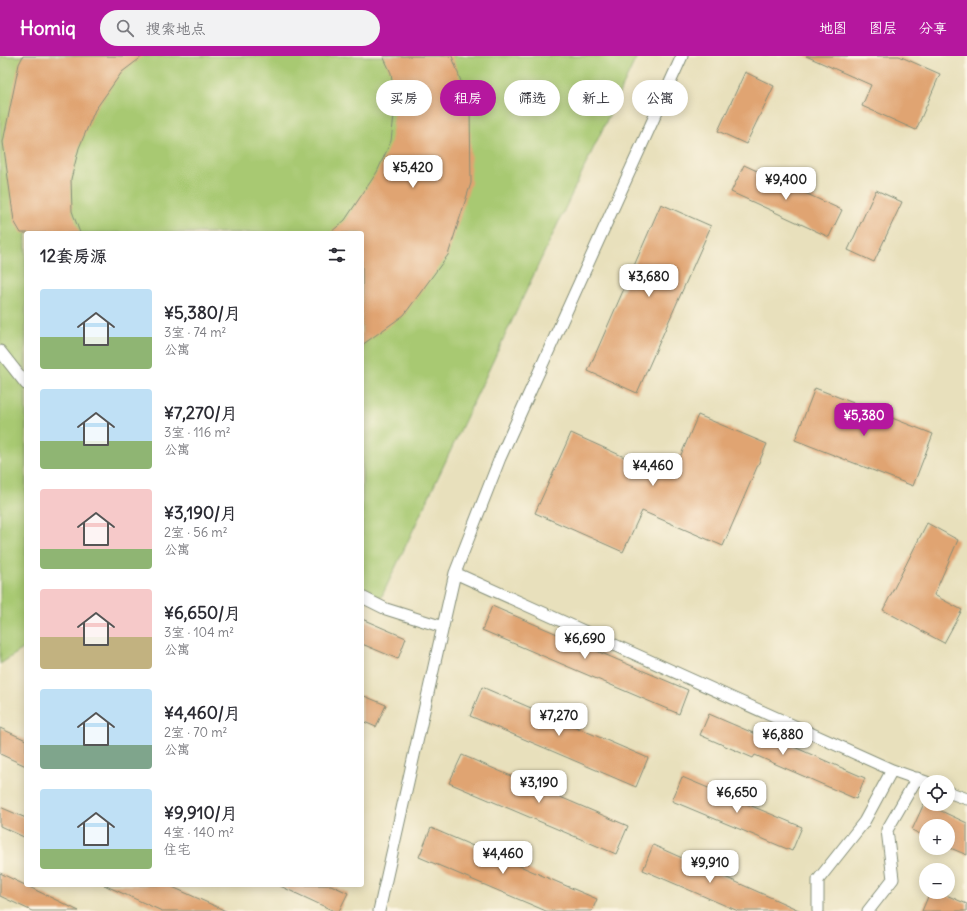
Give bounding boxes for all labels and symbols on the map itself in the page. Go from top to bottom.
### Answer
pin: ¥5,420 [380,155,446,189]
pin: ¥9,400 [753,167,819,201]
pin: ¥3,680 [616,264,682,298]
pin: ¥5,380 [831,403,897,437]
pin: ¥4,460 [620,453,686,487]
pin: ¥6,690 [552,626,618,660]
pin: ¥7,270 [526,703,592,737]
pin: ¥6,880 [750,722,816,756]
pin: ¥3,190 [506,770,572,804]
pin: ¥6,650 [704,780,770,814]
pin: ¥4,460 [470,841,536,875]
pin: ¥9,910 [677,850,743,884]

